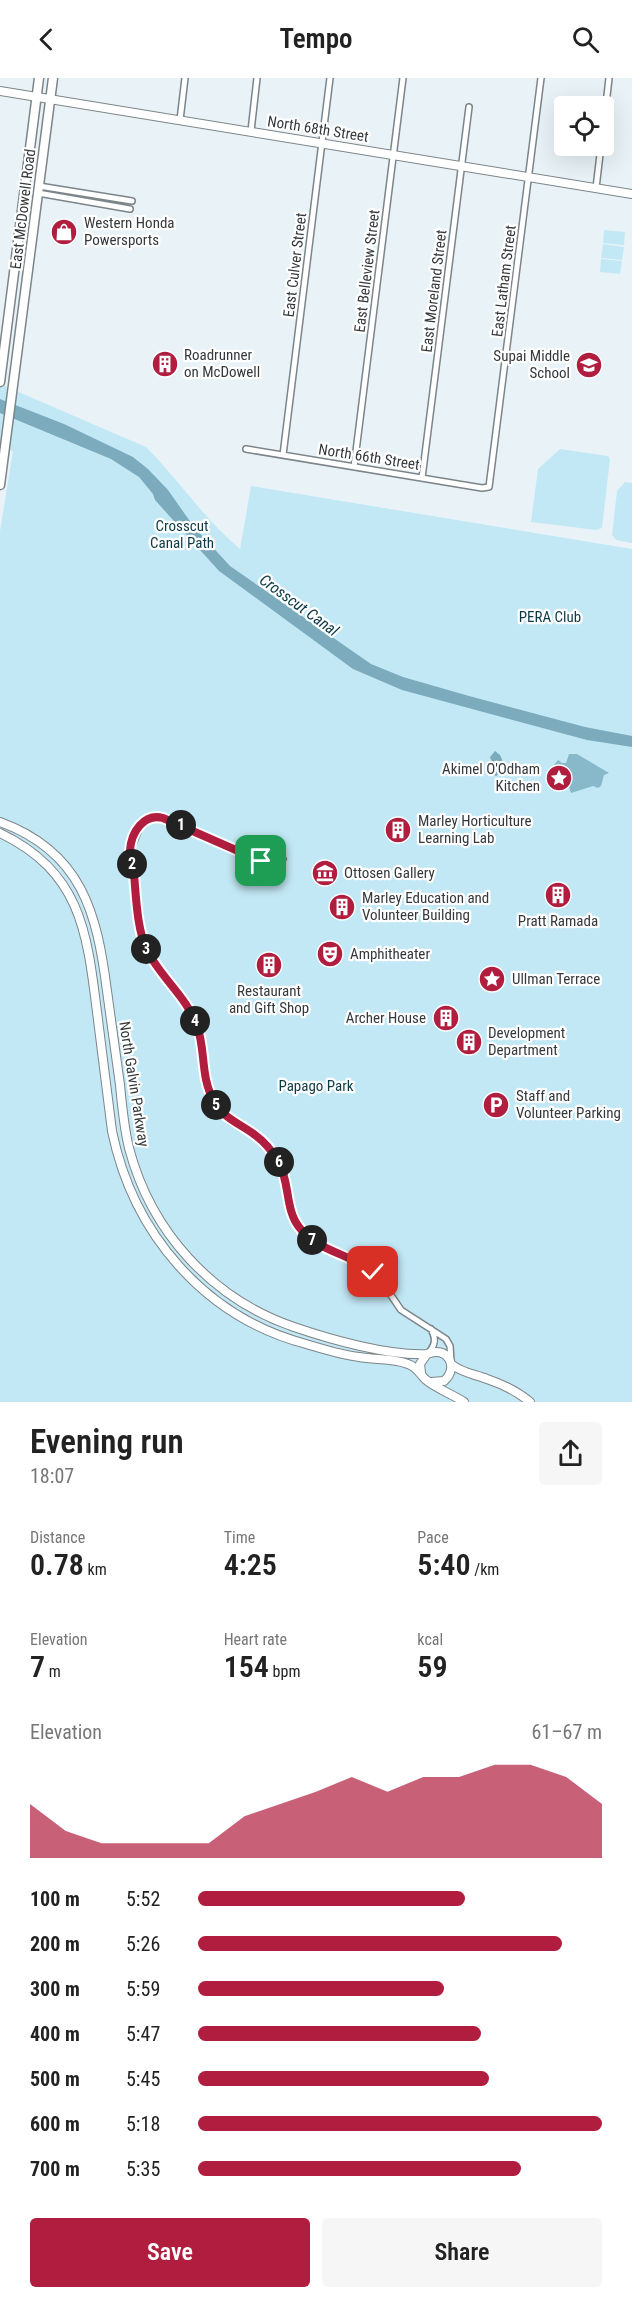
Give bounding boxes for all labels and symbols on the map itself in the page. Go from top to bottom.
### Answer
street label: North 68th Street [266,112,370,146]
street label: East McDowell Road [7,148,39,270]
street label: East Belleview Street [351,209,383,333]
street label: East Culver Street [280,212,310,318]
place label: Western Honda Powersports [84,214,175,249]
shop icon: Western Honda Powersports [49,217,79,247]
street label: East Latham Street [488,224,520,338]
street label: East Moreland Street [418,229,450,353]
place label: Roadrunner on McDowell [184,346,260,381]
place label: Supai Middle School [493,347,570,382]
building icon: Roadrunner on McDowell [150,349,180,379]
school or university icon: Supai Middle School [574,350,604,380]
street label: North 66th Street [317,440,421,474]
park label: Crosscut Canal Path [150,517,214,552]
water label: Crosscut Canal [256,570,343,640]
park label: PERA Club [519,608,581,626]
place label: Akimel O'Odham Kitchen [442,760,540,795]
place icon: Akimel O'Odham Kitchen [544,763,574,793]
pin: 1 [166,810,196,840]
place label: Marley Horticulture Learning Lab [418,812,532,847]
building icon: Marley Horticulture Learning Lab [383,815,413,845]
pin [235,835,286,886]
pin: 2 [117,849,147,879]
museum icon: Ottosen Gallery [310,858,340,888]
place label: Ottosen Gallery [344,864,435,882]
building icon: Pratt Ramada [543,880,573,910]
place label: Marley Education and Volunteer Building [362,889,489,924]
building icon: Marley Education and Volunteer Building [327,892,357,922]
place label: Pratt Ramada [518,912,598,930]
pin: 3 [131,934,161,964]
theatre icon: Amphitheater [315,939,345,969]
place label: Amphitheater [350,945,430,963]
building icon: Restaurant and Gift Shop [254,950,284,980]
place icon: Ullman Terrace [477,964,507,994]
place label: Ullman Terrace [512,970,600,988]
place label: Restaurant and Gift Shop [229,982,309,1017]
building icon: Archer House [431,1003,461,1033]
pin: 4 [180,1006,210,1036]
place label: Archer House [346,1009,426,1027]
street label: North Galvin Parkway [115,1020,153,1148]
place label: Development Department [488,1024,565,1059]
building icon: Development Department [454,1027,484,1057]
park label: Papago Park [278,1077,354,1095]
place label: Staff and Volunteer Parking [516,1087,621,1122]
pin: 5 [201,1090,231,1120]
parking icon: Staff and Volunteer Parking [481,1090,511,1120]
pin: 6 [264,1147,294,1177]
pin: 7 [297,1225,327,1255]
pin [347,1246,398,1297]

